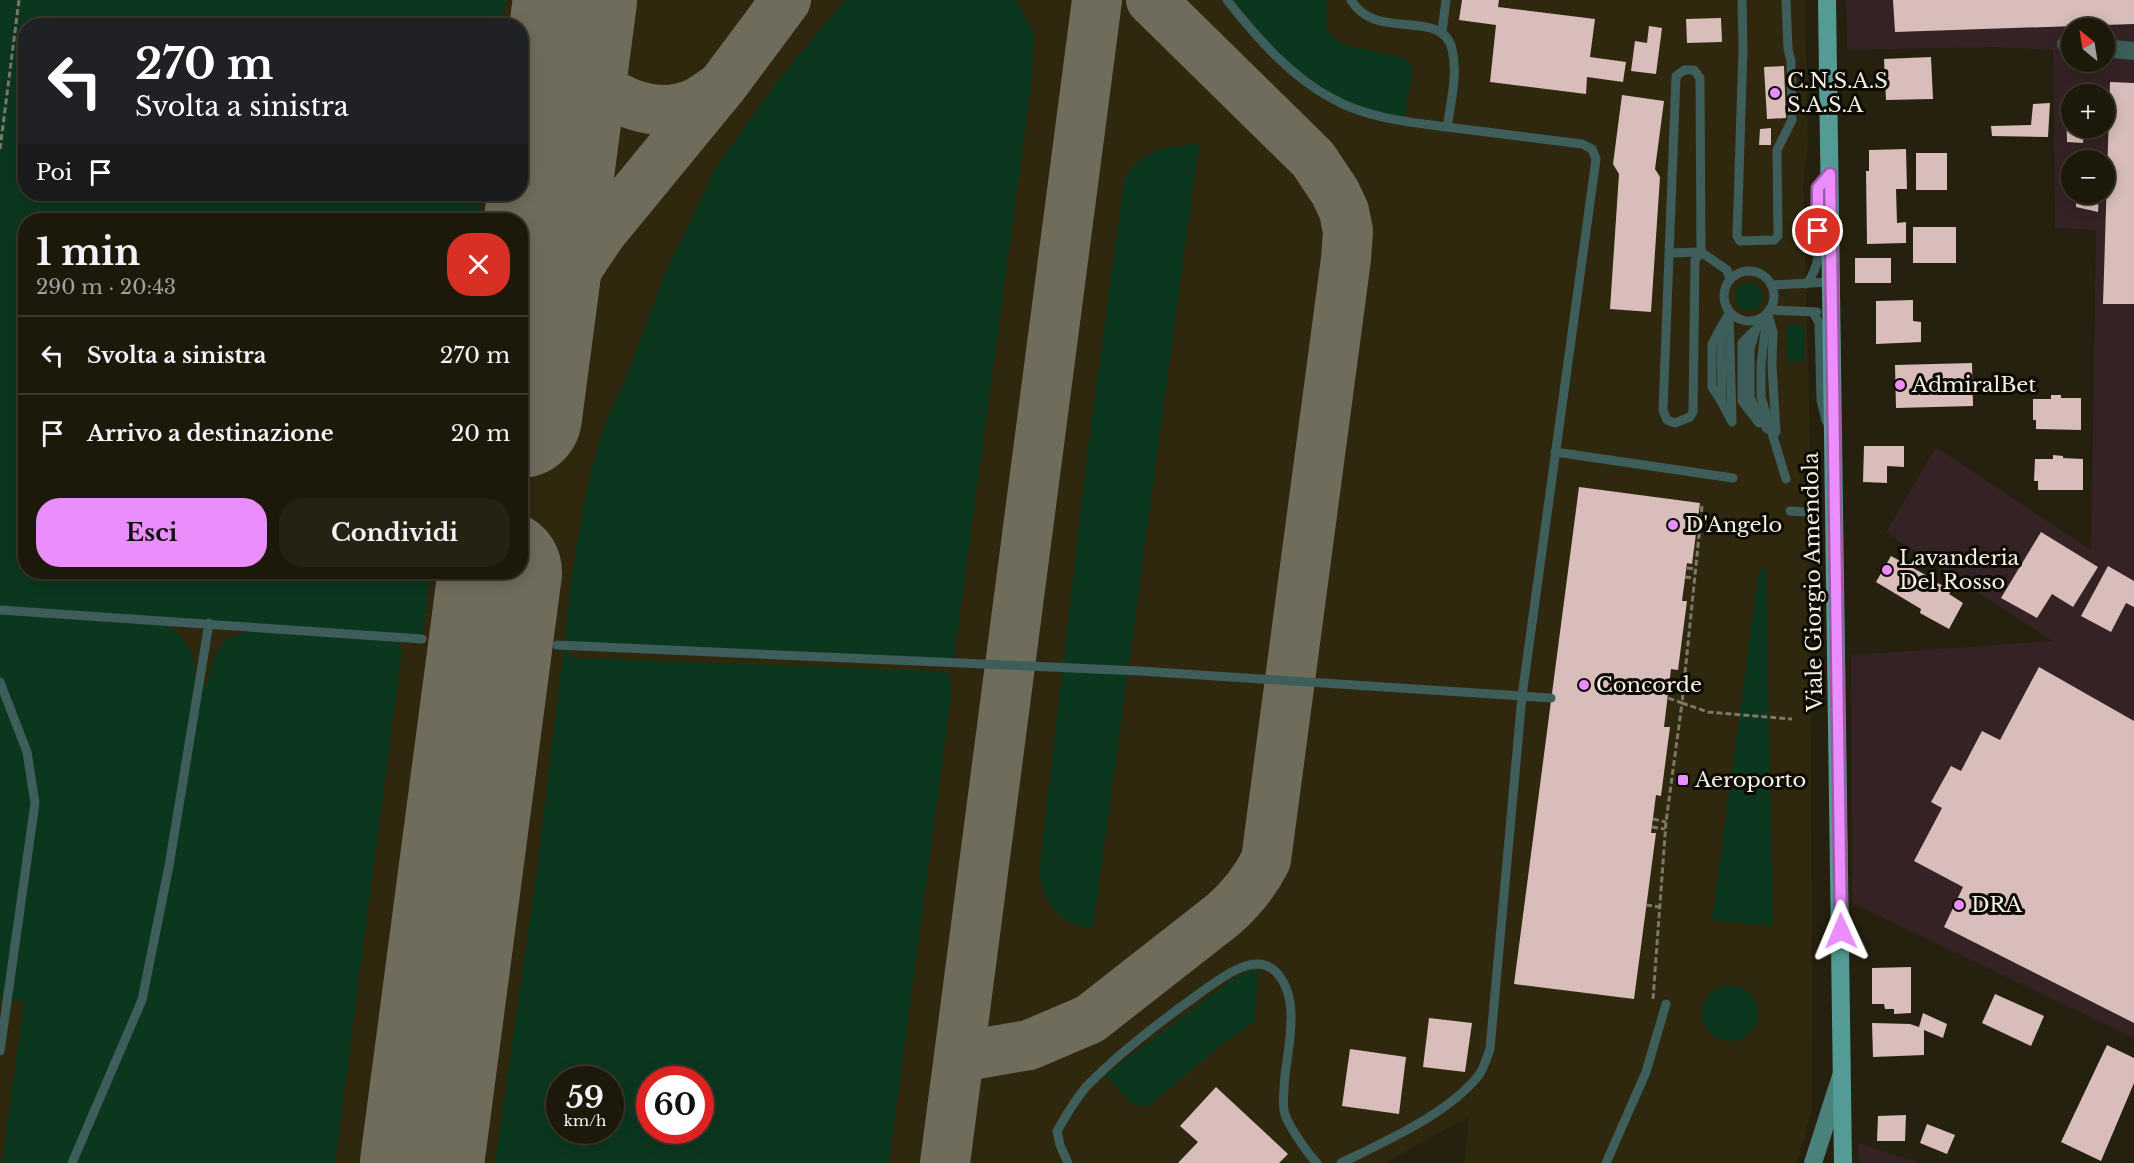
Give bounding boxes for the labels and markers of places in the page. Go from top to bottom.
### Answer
place label: C.N.S.A.S S.A.S.A [1787,68,1888,118]
marker: C.N.S.A.S S.A.S.A [1768,86,1782,100]
pin [1792,205,1843,256]
place label: AdmiralBet [1911,372,2036,398]
marker: AdmiralBet [1893,378,1907,392]
place label: D'Angelo [1685,512,1782,538]
marker: D'Angelo [1666,518,1680,532]
place label: Lavanderia Del Rosso [1899,545,2020,595]
marker: Lavanderia Del Rosso [1880,563,1894,577]
place label: Concorde [1596,672,1702,698]
marker: Concorde [1577,678,1591,692]
place label: Aeroporto [1694,767,1806,793]
marker: Aeroporto [1676,773,1690,787]
place label: DRA [1971,892,2023,918]
marker: DRA [1952,898,1966,912]

